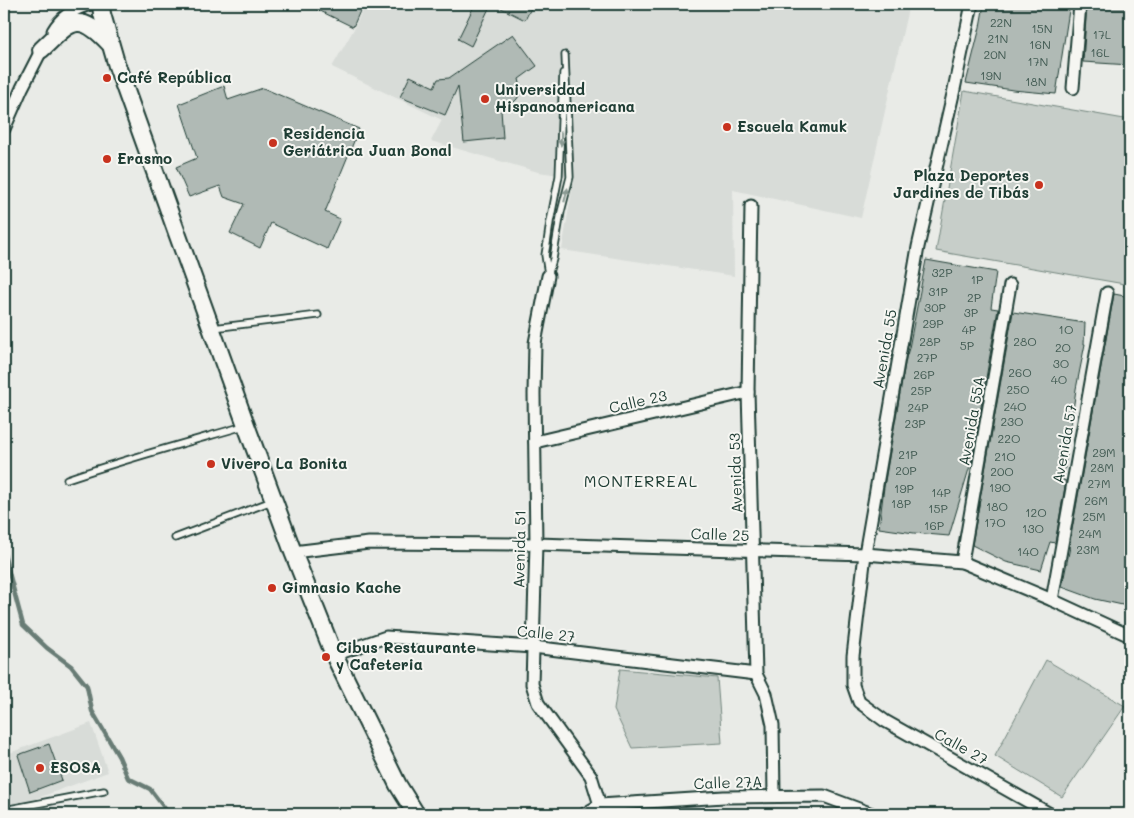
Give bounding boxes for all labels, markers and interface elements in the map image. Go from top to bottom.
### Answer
house number: 22N [990,14,1012,30]
house number: 15N [1031,20,1053,36]
house number: 17L [1093,26,1112,42]
house number: 21N [988,30,1008,46]
house number: 16N [1029,36,1051,52]
house number: 16L [1091,44,1110,60]
house number: 20N [984,46,1006,62]
house number: 17N [1028,53,1048,69]
place label: Café República [117,67,232,87]
house number: 19N [980,67,1002,83]
marker: Café República [101,72,113,84]
house number: 18N [1025,73,1047,89]
place label: Universidad Hispanoamericana [495,79,635,116]
marker: Universidad Hispanoamericana [479,93,491,105]
place label: Escuela Kamuk [737,116,847,136]
marker: Escuela Kamuk [721,121,733,133]
place label: Residencia Geriátrica Juan Bonal [283,123,452,160]
one-way arrow [556,131,564,147]
marker: Residencia Geriátrica Juan Bonal [267,137,279,149]
place label: Erasmo [117,148,172,168]
marker: Erasmo [101,153,113,165]
place label: Plaza Deportes Jardines de Tibás [893,165,1029,202]
marker: Plaza Deportes Jardines de Tibás [1033,179,1045,191]
one-way arrow [562,187,570,202]
house number: 32P [931,264,953,280]
house number: 1P [971,271,983,287]
house number: 31P [928,283,948,299]
house number: 2P [967,289,981,305]
house number: 30P [924,299,946,315]
house number: 3P [964,304,978,320]
street label: Avenida 55 [867,308,901,390]
house number: 29P [922,315,944,331]
house number: 4P [962,321,976,337]
house number: 1O [1059,321,1073,337]
house number: 28P [919,333,941,349]
house number: 28O [1013,333,1037,349]
house number: 5P [960,337,974,353]
house number: 2O [1055,339,1071,355]
house number: 27P [917,349,937,365]
house number: 3O [1053,355,1069,371]
house number: 26O [1008,364,1032,380]
house number: 26P [913,366,935,382]
house number: 4O [1051,371,1067,387]
street label: Avenida 55A [953,375,989,467]
house number: 25O [1006,381,1030,397]
house number: 25P [910,382,932,398]
street label: Calle 23 [607,385,669,417]
house number: 24O [1003,398,1027,414]
house number: 24P [907,399,929,415]
street label: Avenida 57 [1047,403,1081,485]
house number: 23O [1000,413,1024,429]
house number: 23P [904,415,926,431]
house number: 22O [998,430,1020,446]
street label: Avenida 53 [724,432,746,513]
house number: 29M [1092,444,1116,460]
house number: 21P [898,446,918,462]
house number: 21O [994,448,1016,464]
place label: Vivero La Bonita [221,453,347,473]
marker: Vivero La Bonita [205,458,217,470]
house number: 28M [1090,459,1114,475]
house number: 20P [895,462,917,478]
house number: 20O [990,463,1014,479]
district label: MONTERREAL [584,470,698,491]
house number: 27M [1088,475,1110,491]
house number: 19O [989,479,1011,495]
house number: 19P [894,480,914,496]
house number: 14P [931,484,951,500]
house number: 26M [1084,492,1108,508]
house number: 18P [891,495,911,511]
house number: 18O [986,498,1008,514]
house number: 15P [928,500,948,516]
house number: 12O [1025,504,1047,520]
house number: 25M [1082,508,1106,524]
street label: Avenida 51 [508,510,530,588]
house number: 17O [984,514,1006,530]
house number: 16P [924,517,944,533]
house number: 13O [1022,520,1044,536]
street label: Calle 25 [690,523,750,545]
house number: 24M [1078,525,1102,541]
house number: 23M [1076,541,1100,557]
house number: 14O [1017,543,1039,559]
place label: Gimnasio Kache [282,577,401,597]
marker: Gimnasio Kache [266,582,278,594]
street label: Calle 27 [516,620,576,646]
place label: Cibus Restaurante y Cafeteria [336,637,476,674]
marker: Cibus Restaurante y Cafeteria [320,651,332,663]
street label: Calle 27 [931,723,992,769]
place label: ESOSA [50,757,101,777]
marker: ESOSA [34,762,46,774]
street label: Calle 27A [693,771,763,793]

